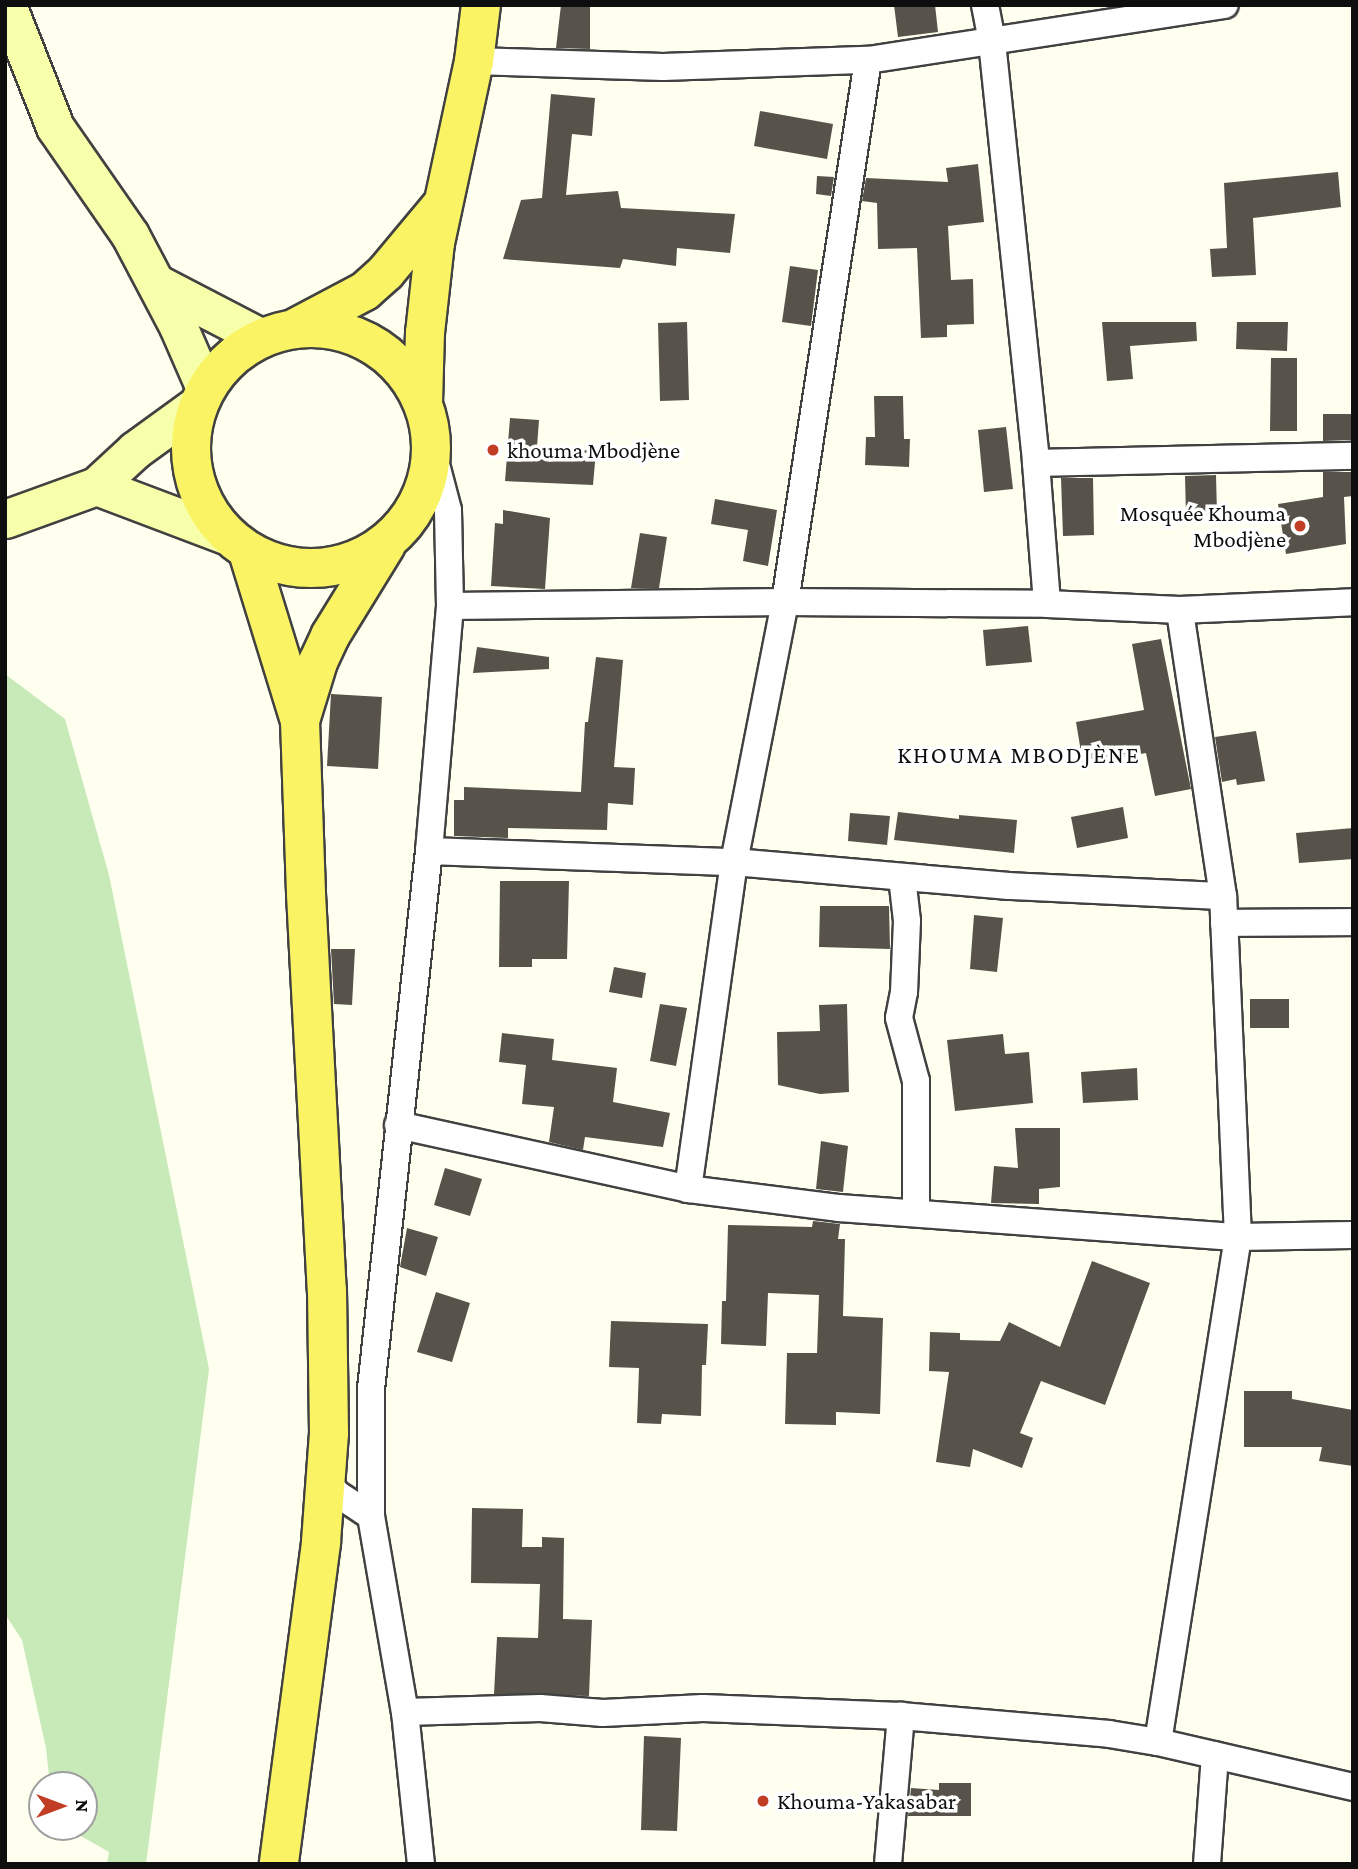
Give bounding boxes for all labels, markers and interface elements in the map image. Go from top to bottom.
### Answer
place label: khouma Mbodjène [507,436,680,464]
marker: khouma Mbodjène [485,442,501,458]
place label: Mosquée Khouma Mbodjène [1120,499,1286,553]
marker: Mosquée Khouma Mbodjène [1292,518,1308,534]
district label: KHOUMA MBODJÈNE [899,741,1139,769]
north arrow [28,1771,98,1841]
place label: Khouma-Yakasabar [777,1787,956,1815]
marker: Khouma-Yakasabar [755,1793,771,1809]
text: N [72,1800,93,1812]

